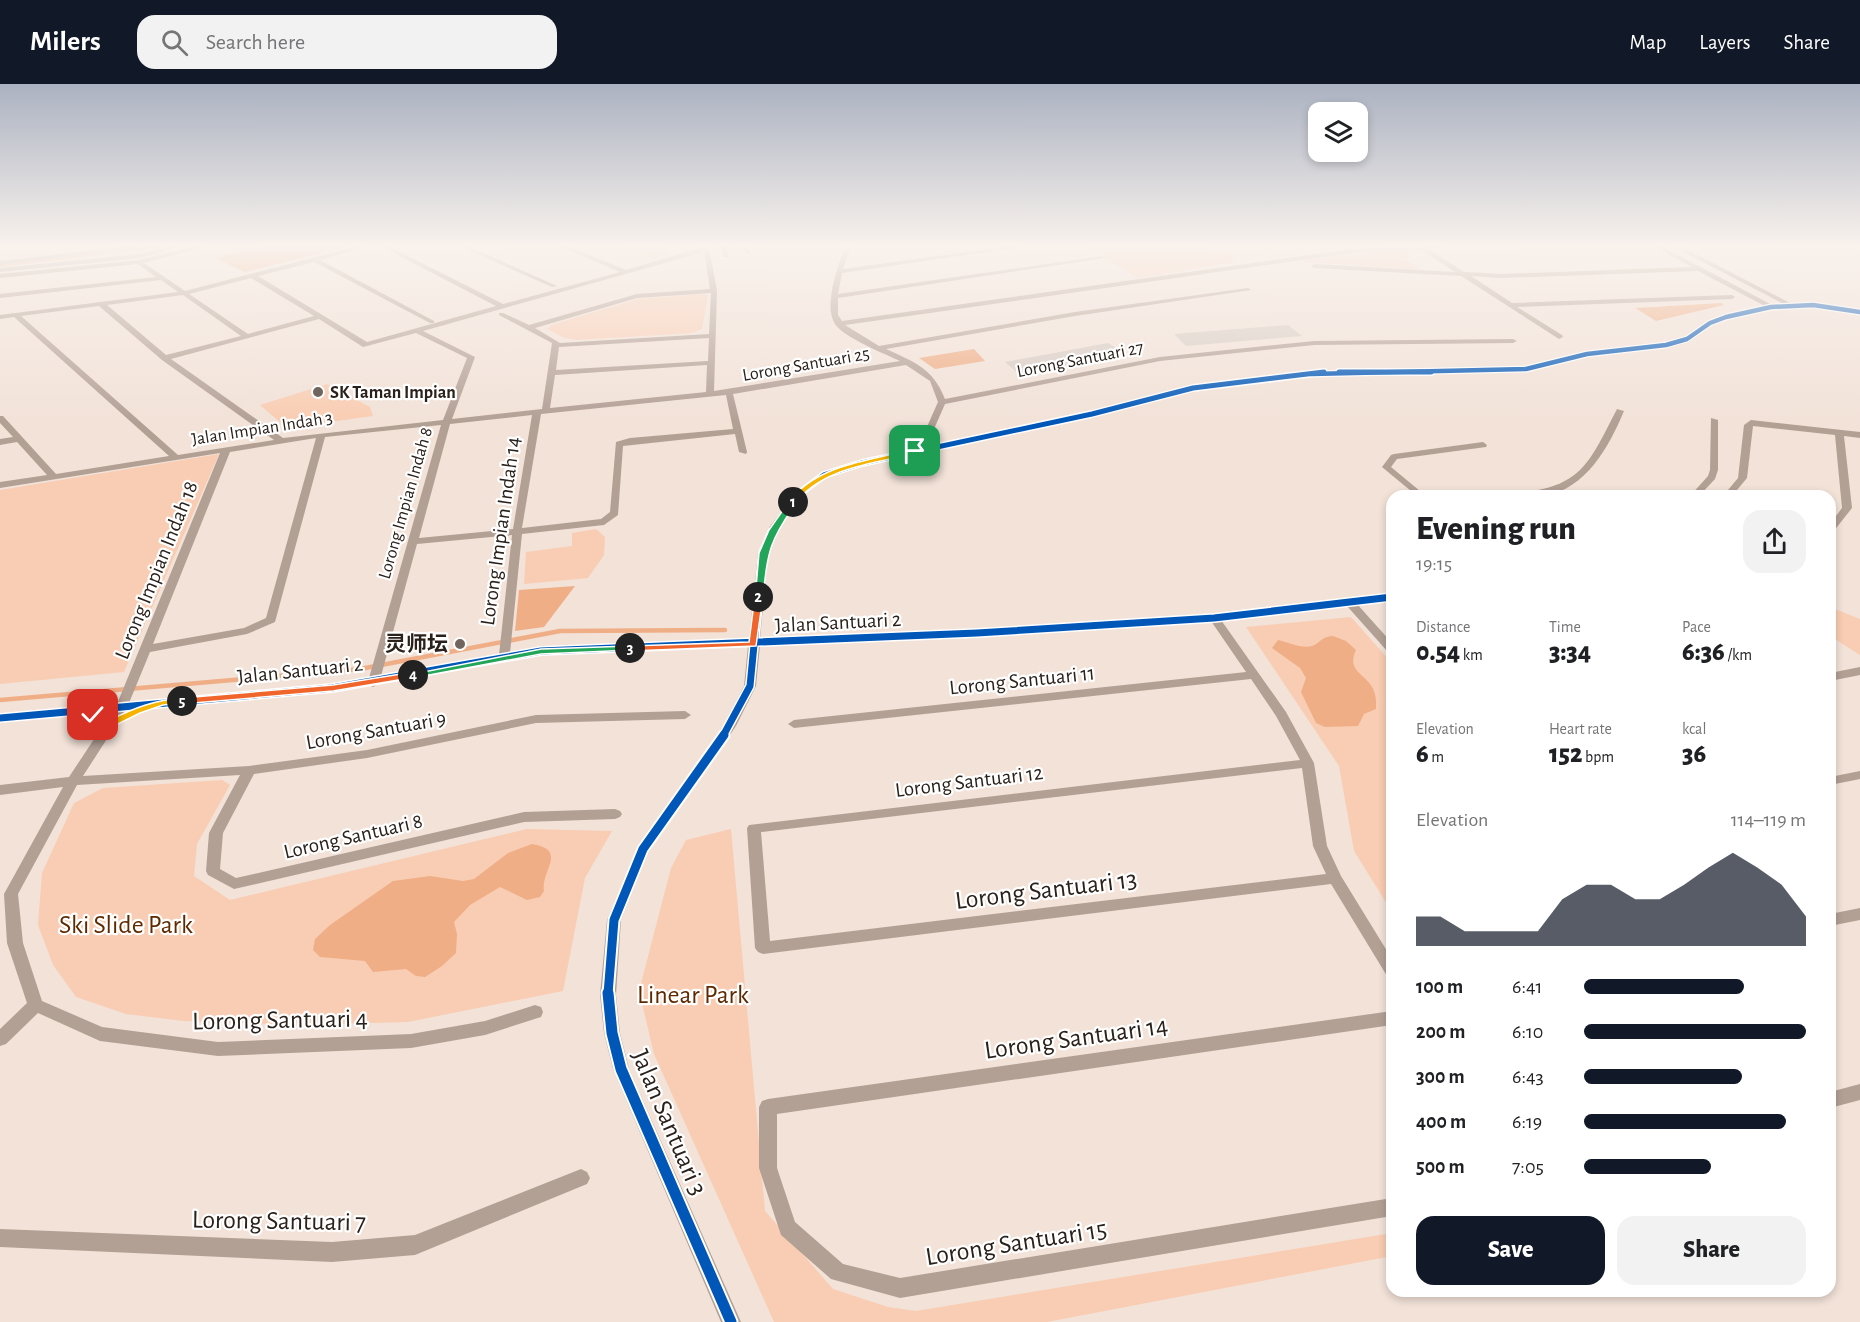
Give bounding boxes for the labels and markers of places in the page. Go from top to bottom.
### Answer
place label: SK Taman Impian [330,384,456,402]
marker: SK Taman Impian [311,385,325,399]
pin [889,425,940,476]
pin: 1 [778,487,808,517]
pin: 2 [743,582,773,612]
place label: 灵师坛 [385,633,448,655]
pin: 3 [615,633,645,663]
marker: 灵师坛 [453,637,467,651]
pin: 4 [398,660,428,690]
pin: 5 [167,686,197,716]
pin [67,689,118,740]

